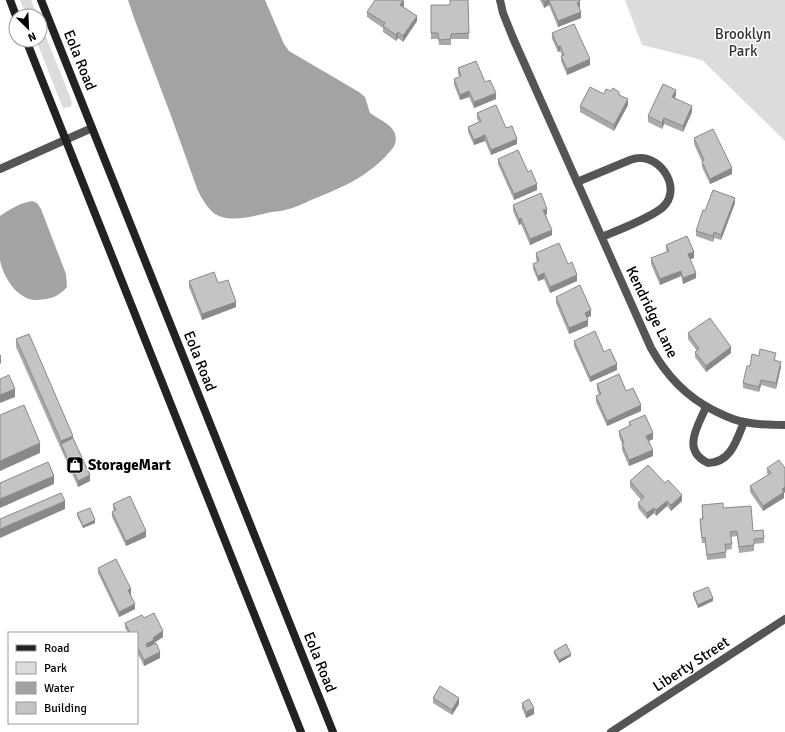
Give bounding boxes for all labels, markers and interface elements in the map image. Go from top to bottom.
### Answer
north arrow [8,8,48,48]
park label: Brooklyn Park [715,25,771,60]
street label: Eola Road [60,27,100,93]
text: N [26,29,38,44]
street label: Kendridge Lane [622,263,682,361]
street label: Eola Road [180,328,220,394]
shop icon: StorageMart [65,455,85,475]
place label: StorageMart [88,456,171,474]
street label: Eola Road [300,629,340,695]
legend [8,632,138,724]
street label: Liberty Street [649,633,733,695]
text: Road [44,641,70,656]
text: Park [44,661,67,676]
text: Water [44,681,75,696]
text: Building [44,701,87,716]

